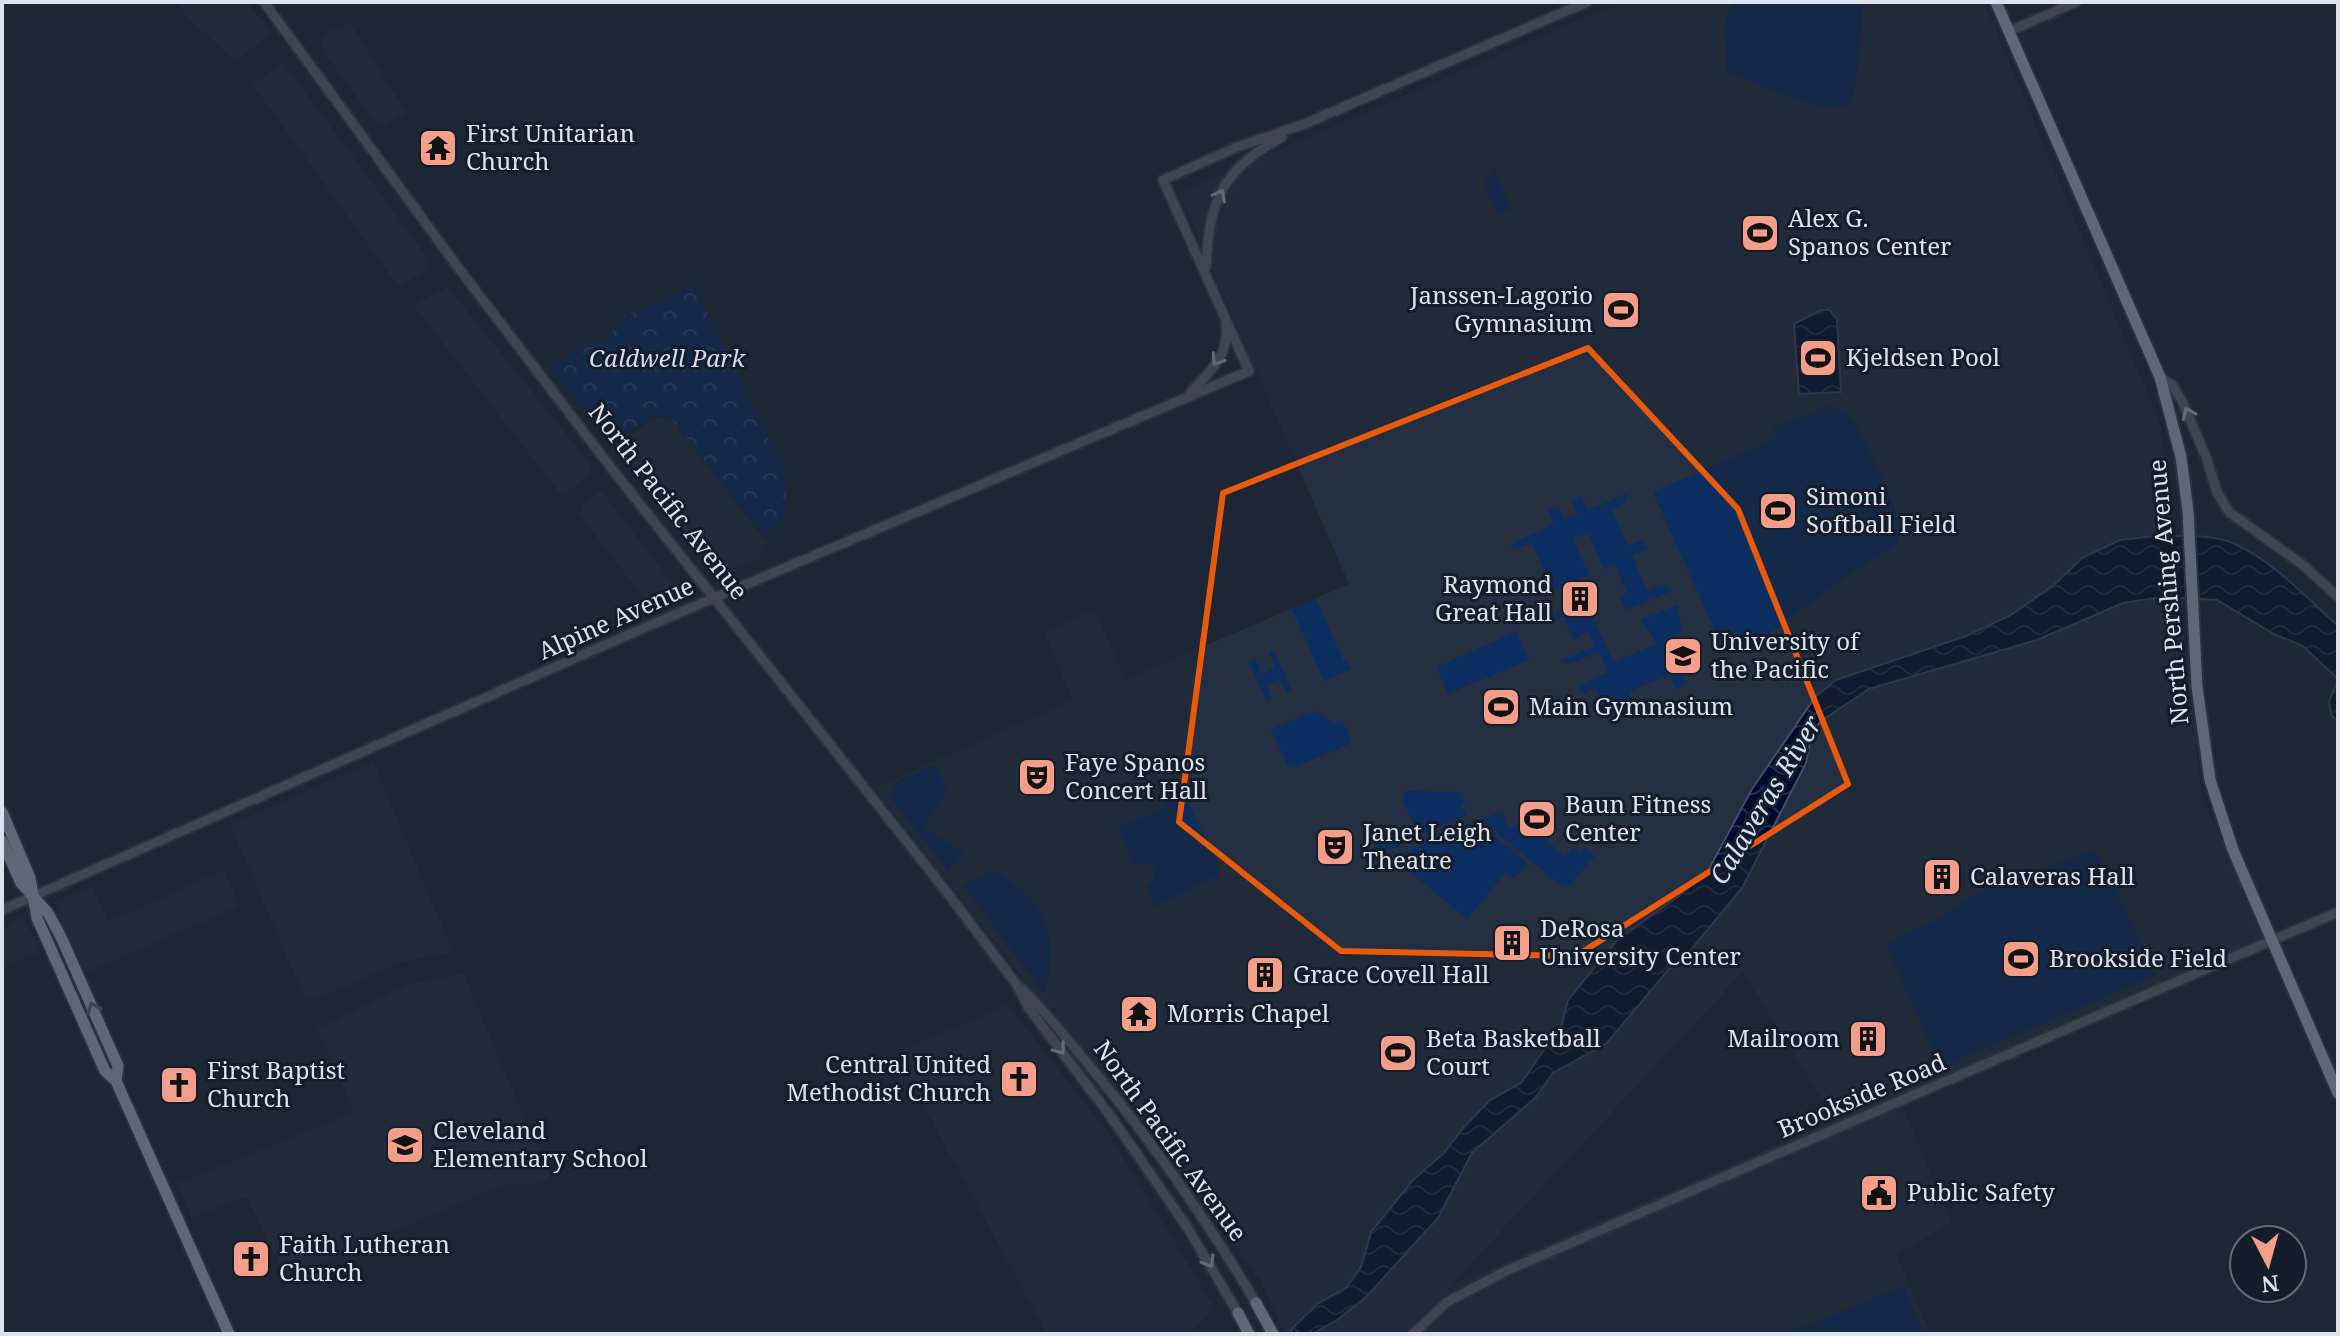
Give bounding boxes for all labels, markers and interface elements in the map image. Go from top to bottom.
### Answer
place label: First Unitarian Church [466,116,635,177]
temple icon: First Unitarian Church [417,127,459,169]
one-way arrow [1211,189,1226,203]
place label: Alex G. Spanos Center [1788,201,1951,262]
sports icon: Alex G. Spanos Center [1739,212,1781,254]
place label: Janssen-Lagorio Gymnasium [1409,278,1593,339]
sports icon: Janssen-Lagorio Gymnasium [1600,289,1642,331]
sports icon: Kjeldsen Pool [1797,337,1839,379]
place label: Kjeldsen Pool [1846,340,2001,373]
park label: Caldwell Park [589,341,746,374]
one-way arrow [1211,352,1226,366]
street label: North Pacific Avenue [582,396,756,606]
one-way arrow [2181,407,2197,422]
street label: North Pershing Avenue [2139,458,2196,726]
place label: Simoni Softball Field [1806,479,1957,540]
sports icon: Simoni Softball Field [1757,490,1799,532]
place label: Raymond Great Hall [1435,567,1553,628]
street label: Alpine Avenue [532,569,698,667]
building icon: Raymond Great Hall [1559,578,1601,620]
place label: University of the Pacific [1711,624,1861,685]
school or university icon: University of the Pacific [1662,635,1704,677]
sports icon: Main Gymnasium [1480,686,1522,728]
place label: Main Gymnasium [1529,689,1734,722]
water label: Calaveras River [1701,708,1830,891]
place label: Faye Spanos Concert Hall [1065,745,1208,806]
theatre icon: Faye Spanos Concert Hall [1016,756,1058,798]
place label: Baun Fitness Center [1565,787,1711,848]
sports icon: Baun Fitness Center [1516,798,1558,840]
place label: Janet Leigh Theatre [1362,815,1492,876]
theatre icon: Janet Leigh Theatre [1314,826,1356,868]
building icon: Calaveras Hall [1921,856,1963,898]
place label: Calaveras Hall [1970,859,2135,892]
place label: DeRosa University Center [1540,911,1741,972]
building icon: DeRosa University Center [1491,922,1533,964]
sports icon: Brookside Field [2000,938,2042,980]
place label: Brookside Field [2049,941,2227,974]
building icon: Grace Covell Hall [1244,954,1286,996]
place label: Grace Covell Hall [1293,957,1490,990]
temple icon: Morris Chapel [1118,993,1160,1035]
place label: Morris Chapel [1167,996,1330,1029]
one-way arrow [86,1002,102,1016]
building icon: Mailroom [1847,1018,1889,1060]
place label: Beta Basketball Court [1426,1021,1601,1082]
place label: Mailroom [1727,1021,1840,1054]
sports icon: Beta Basketball Court [1377,1032,1419,1074]
street label: North Pacific Avenue [1087,1033,1255,1247]
one-way arrow [1051,1040,1065,1055]
street label: Brookside Road [1773,1044,1950,1145]
place label: Central United Methodist Church [787,1047,991,1108]
place label: First Baptist Church [207,1053,345,1114]
church icon: Central United Methodist Church [998,1058,1040,1100]
church icon: First Baptist Church [158,1064,200,1106]
place label: Cleveland Elementary School [433,1113,648,1174]
school or university icon: Cleveland Elementary School [384,1124,426,1166]
public building icon: Public Safety [1858,1172,1900,1214]
place label: Public Safety [1907,1175,2055,1208]
north arrow [2228,1224,2308,1304]
place label: Faith Lutheran Church [279,1227,450,1288]
church icon: Faith Lutheran Church [230,1238,272,1280]
one-way arrow [1199,1253,1214,1268]
text: N [2260,1269,2280,1301]

